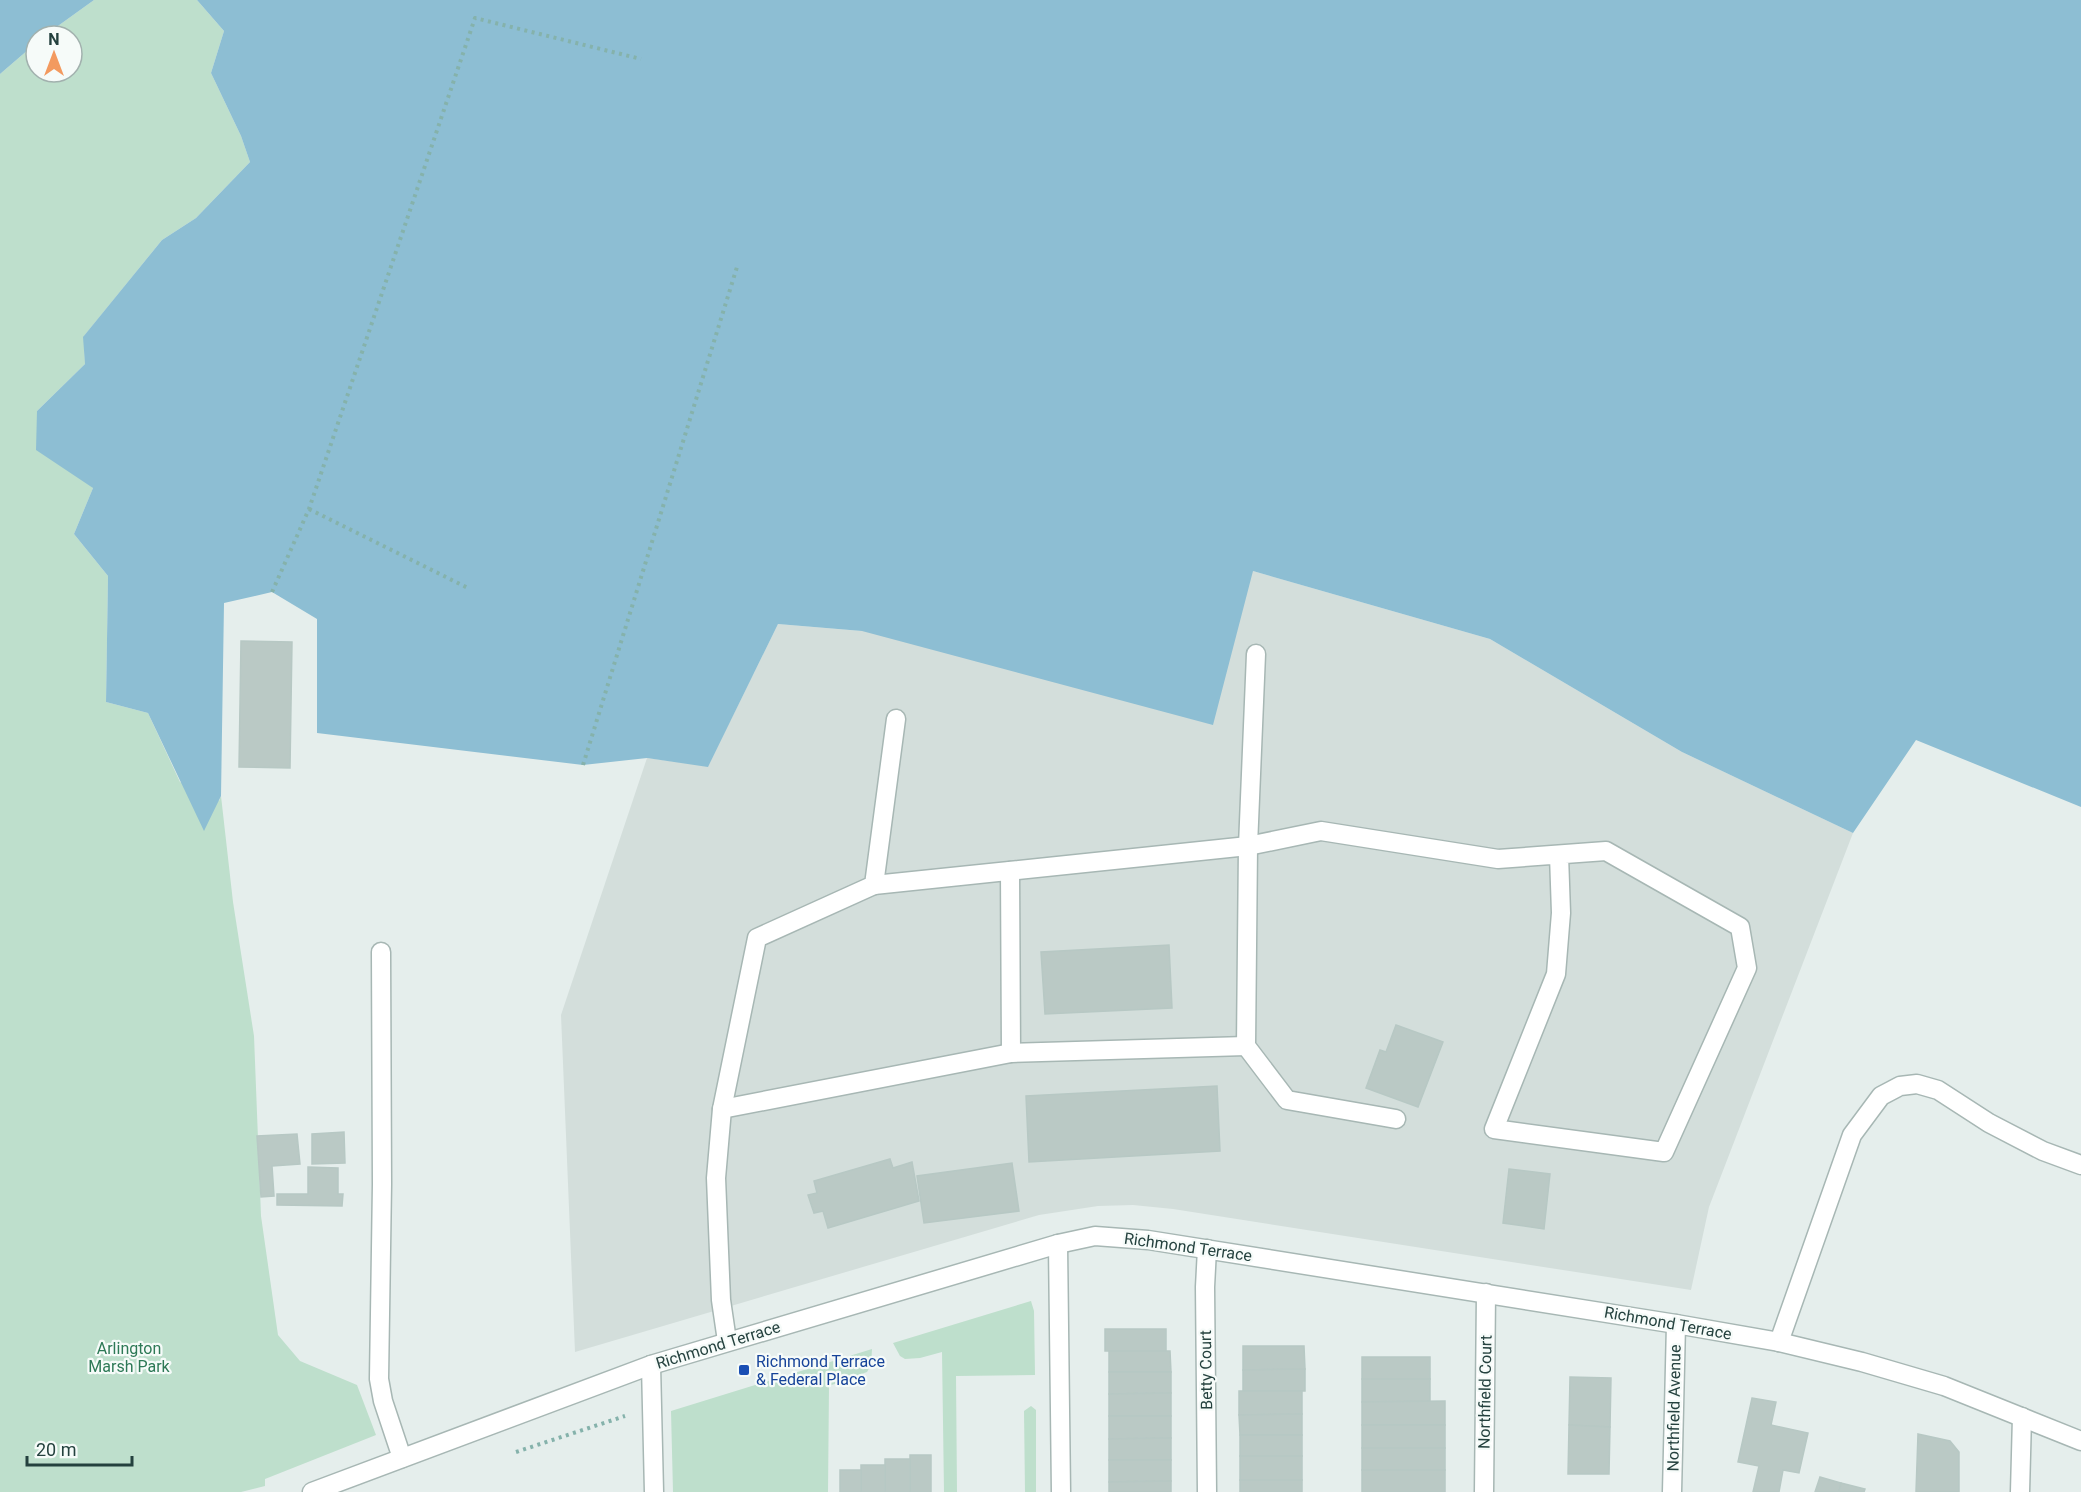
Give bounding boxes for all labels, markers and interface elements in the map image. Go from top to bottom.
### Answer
north arrow [24,24,84,84]
text: N [48,30,60,49]
street label: Richmond Terrace [1123,1229,1253,1265]
street label: Richmond Terrace [1603,1302,1733,1344]
street label: Richmond Terrace [654,1317,782,1373]
street label: Betty Court [1196,1330,1216,1410]
street label: Northfield Court [1475,1335,1495,1449]
park label: Arlington Marsh Park [88,1339,171,1376]
street label: Northfield Avenue [1663,1344,1685,1472]
place label: Richmond Terrace & Federal Place [756,1352,885,1389]
marker: Richmond Terrace & Federal Place [737,1363,751,1377]
scale bar [27,1429,132,1467]
text: 20 m [36,1439,76,1460]

